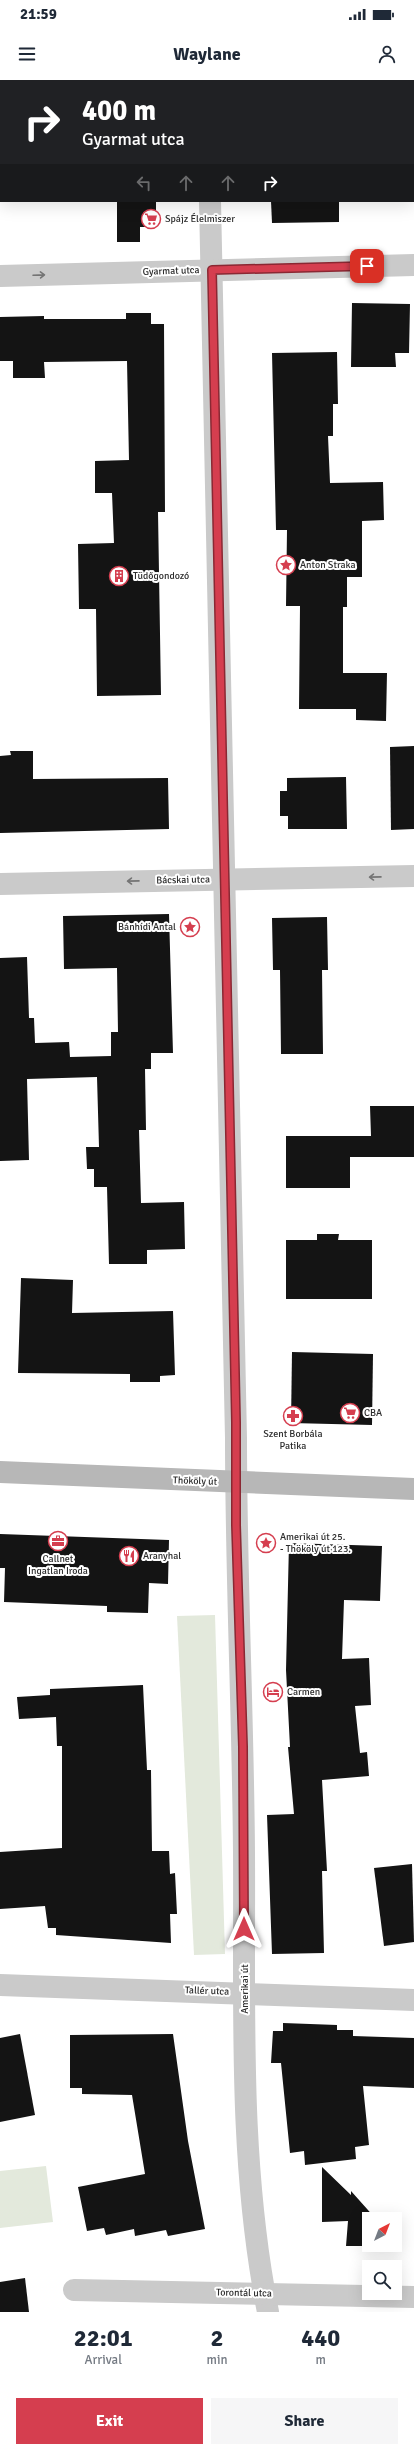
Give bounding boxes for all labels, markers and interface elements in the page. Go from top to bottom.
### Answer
text: 21:59 [20,5,57,23]
icon: menu [16,43,38,65]
text: Waylane [173,43,241,65]
icon: person [376,43,398,65]
text: 400 m [82,94,156,128]
icon: right [16,96,68,148]
text: Gyarmat utca [82,128,185,150]
icon: left [133,172,155,194]
icon: ahead [175,172,197,194]
icon: ahead [217,172,239,194]
icon: right [259,172,281,194]
supermarket icon: Spájz Élelmiszer [140,208,162,230]
place label: Spájz Élelmiszer [165,212,235,225]
pin [350,249,384,283]
icon: arrive [356,255,378,277]
street label: Gyarmat utca [142,264,200,278]
one-way arrow [32,271,45,279]
place icon: Anton Straka [275,554,297,576]
place label: Anton Straka [300,559,356,571]
building icon: Tüdőgondozó [108,565,130,587]
place label: Tüdőgondozó [133,570,189,582]
one-way arrow [369,873,382,881]
street label: Bácskai utca [156,874,210,886]
one-way arrow [127,878,140,885]
place icon: Bánhídi Antal [179,916,201,938]
place label: Bánhídi Antal [118,921,176,933]
supermarket icon: CBA [339,1402,361,1424]
pharmacy icon: Szent Borbála Patika [282,1405,304,1427]
place label: CBA [364,1407,382,1419]
place label: Szent Borbála Patika [263,1428,323,1452]
street label: Thököly út [173,1474,218,1488]
office icon: Callnet Ingatlan Iroda [47,1530,69,1552]
place label: Amerikai út 25. - Thököly út 123. [280,1531,351,1555]
place icon: Amerikai út 25. - Thököly út 123. [255,1532,277,1554]
restaurant icon: Aranyhal [118,1545,140,1567]
place label: Aranyhal [143,1550,181,1562]
place label: Callnet Ingatlan Iroda [28,1553,88,1577]
hotel icon: Carmen [262,1681,284,1703]
place label: Carmen [287,1686,320,1698]
position arrow [223,1908,265,1950]
street label: Amerikai út [239,1964,251,2014]
street label: Tallér utca [185,1984,229,1998]
north arrow [362,2212,402,2252]
map controls [362,2212,402,2300]
button: search [362,2260,402,2300]
street label: Torontál utca [216,2287,272,2299]
text: 22:01 [74,2323,133,2353]
text: 2 [211,2323,223,2353]
text: 440 [301,2323,340,2353]
text: Arrival [85,2352,122,2368]
text: min [207,2352,228,2368]
text: m [316,2352,326,2368]
button: Exit [16,2398,203,2444]
button: Share [211,2398,398,2444]

